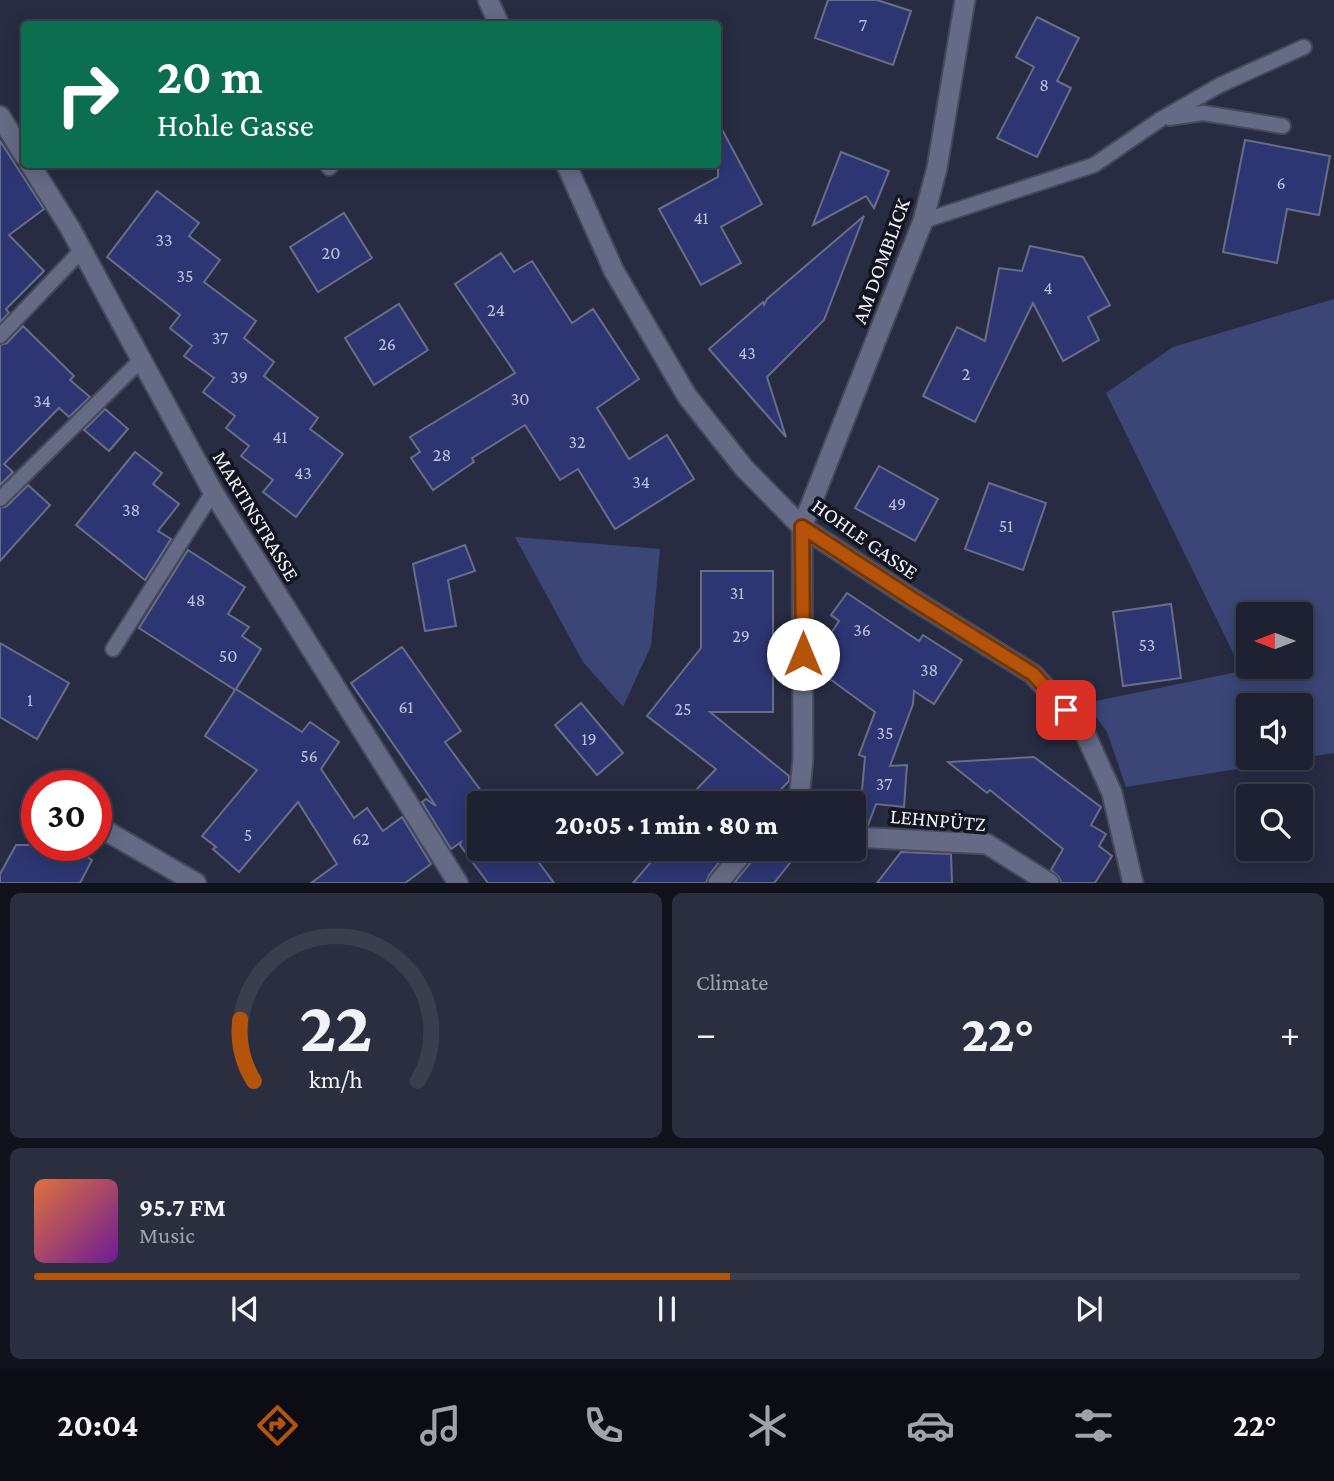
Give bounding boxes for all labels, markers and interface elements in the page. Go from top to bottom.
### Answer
house number: 7 [859,15,867,35]
icon: right [42,49,133,140]
text: 20 m [157,49,263,104]
house number: 8 [1039,75,1049,95]
text: Hohle Gasse [157,107,314,143]
house number: 6 [1276,173,1286,193]
street label: AM DOMBLICK [847,194,915,327]
house number: 41 [693,208,709,228]
house number: 33 [156,230,173,250]
house number: 20 [322,243,340,263]
house number: 35 [176,266,194,286]
house number: 4 [1043,278,1053,298]
house number: 24 [487,300,505,320]
house number: 37 [212,328,228,348]
house number: 26 [378,334,396,354]
house number: 43 [738,343,756,363]
house number: 2 [962,364,970,384]
house number: 39 [230,367,248,387]
house number: 30 [511,389,529,409]
house number: 34 [33,391,51,411]
house number: 41 [272,427,288,447]
house number: 32 [568,432,586,452]
house number: 28 [433,445,451,465]
street label: MARTINSTRASSE [208,447,304,585]
house number: 43 [294,463,312,483]
house number: 34 [632,472,650,492]
street label: HOHLE GASSE [807,494,923,584]
house number: 49 [888,494,906,514]
house number: 38 [122,500,140,520]
house number: 51 [999,516,1013,536]
house number: 31 [730,583,744,603]
house number: 48 [187,590,205,610]
north arrow [1236,602,1312,679]
map controls [1236,602,1313,861]
position arrow [766,617,840,691]
house number: 36 [853,620,871,640]
house number: 29 [732,626,750,646]
house number: 53 [1139,635,1155,655]
house number: 50 [219,646,237,666]
house number: 38 [920,660,938,680]
pin [1036,680,1096,740]
house number: 1 [27,690,33,710]
icon: arrive [1047,691,1085,729]
button: sound [1236,693,1313,770]
house number: 61 [398,697,414,717]
house number: 25 [674,699,692,719]
house number: 35 [876,723,894,743]
house number: 19 [581,729,597,749]
house number: 56 [300,746,318,766]
speed limit sign: 30 [21,770,112,861]
house number: 37 [876,774,892,794]
button: search [1236,784,1313,861]
street label: LEHNPÜTZ [889,804,987,836]
text: 20:05 · 1 min · 80 m [555,811,778,840]
house number: 5 [244,825,252,845]
house number: 62 [352,829,370,849]
text: Climate [696,969,768,995]
text: 22 [299,987,373,1068]
text: 22° [961,1004,1035,1062]
text: − [696,1012,716,1054]
text: + [1280,1012,1300,1054]
text: km/h [309,1066,363,1093]
text: 95.7 FM [139,1193,226,1222]
text: Music [139,1222,195,1248]
icon: previous [226,1290,264,1328]
icon: pause [648,1290,686,1328]
icon: next [1070,1290,1108,1328]
icon: directions [253,1401,302,1450]
icon: music [416,1401,465,1450]
icon: phone [579,1401,628,1450]
icon: climate [743,1401,792,1450]
icon: car [906,1401,955,1450]
icon: filters [1069,1401,1118,1450]
text: 20:04 [57,1407,139,1443]
text: 22° [1233,1407,1277,1443]

